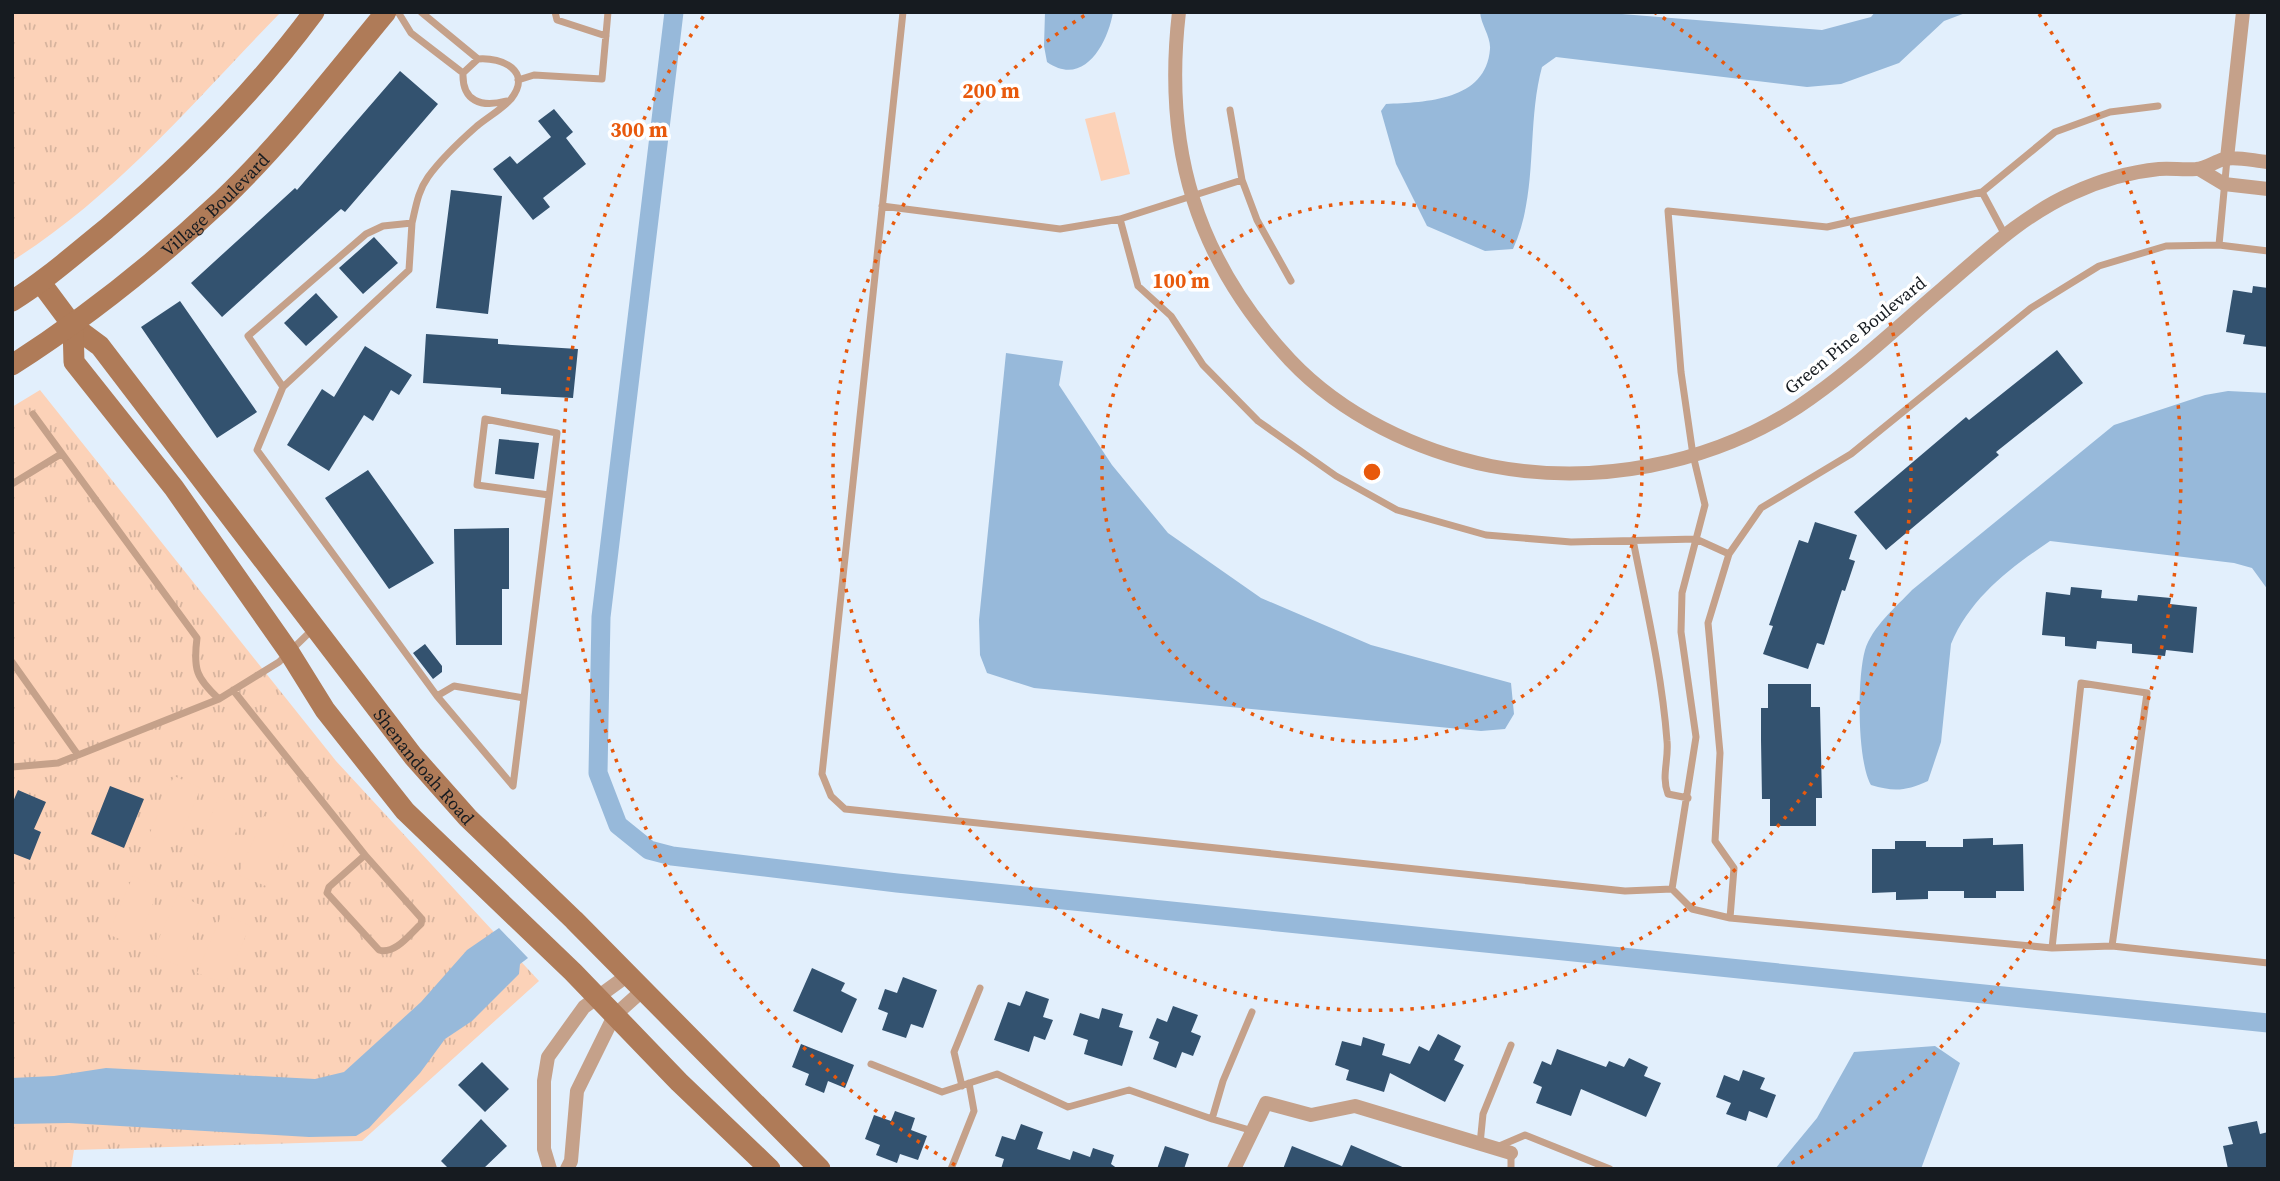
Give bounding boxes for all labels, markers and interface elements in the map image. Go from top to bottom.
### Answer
text: 200 m [962,76,1020,105]
text: 300 m [610,115,668,144]
street label: Village Boulevard [155,147,274,262]
text: 100 m [1152,266,1210,295]
street label: Green Pine Boulevard [1779,270,1931,400]
centre of rings [1360,460,1384,484]
street label: Shenandoah Road [368,703,480,830]

